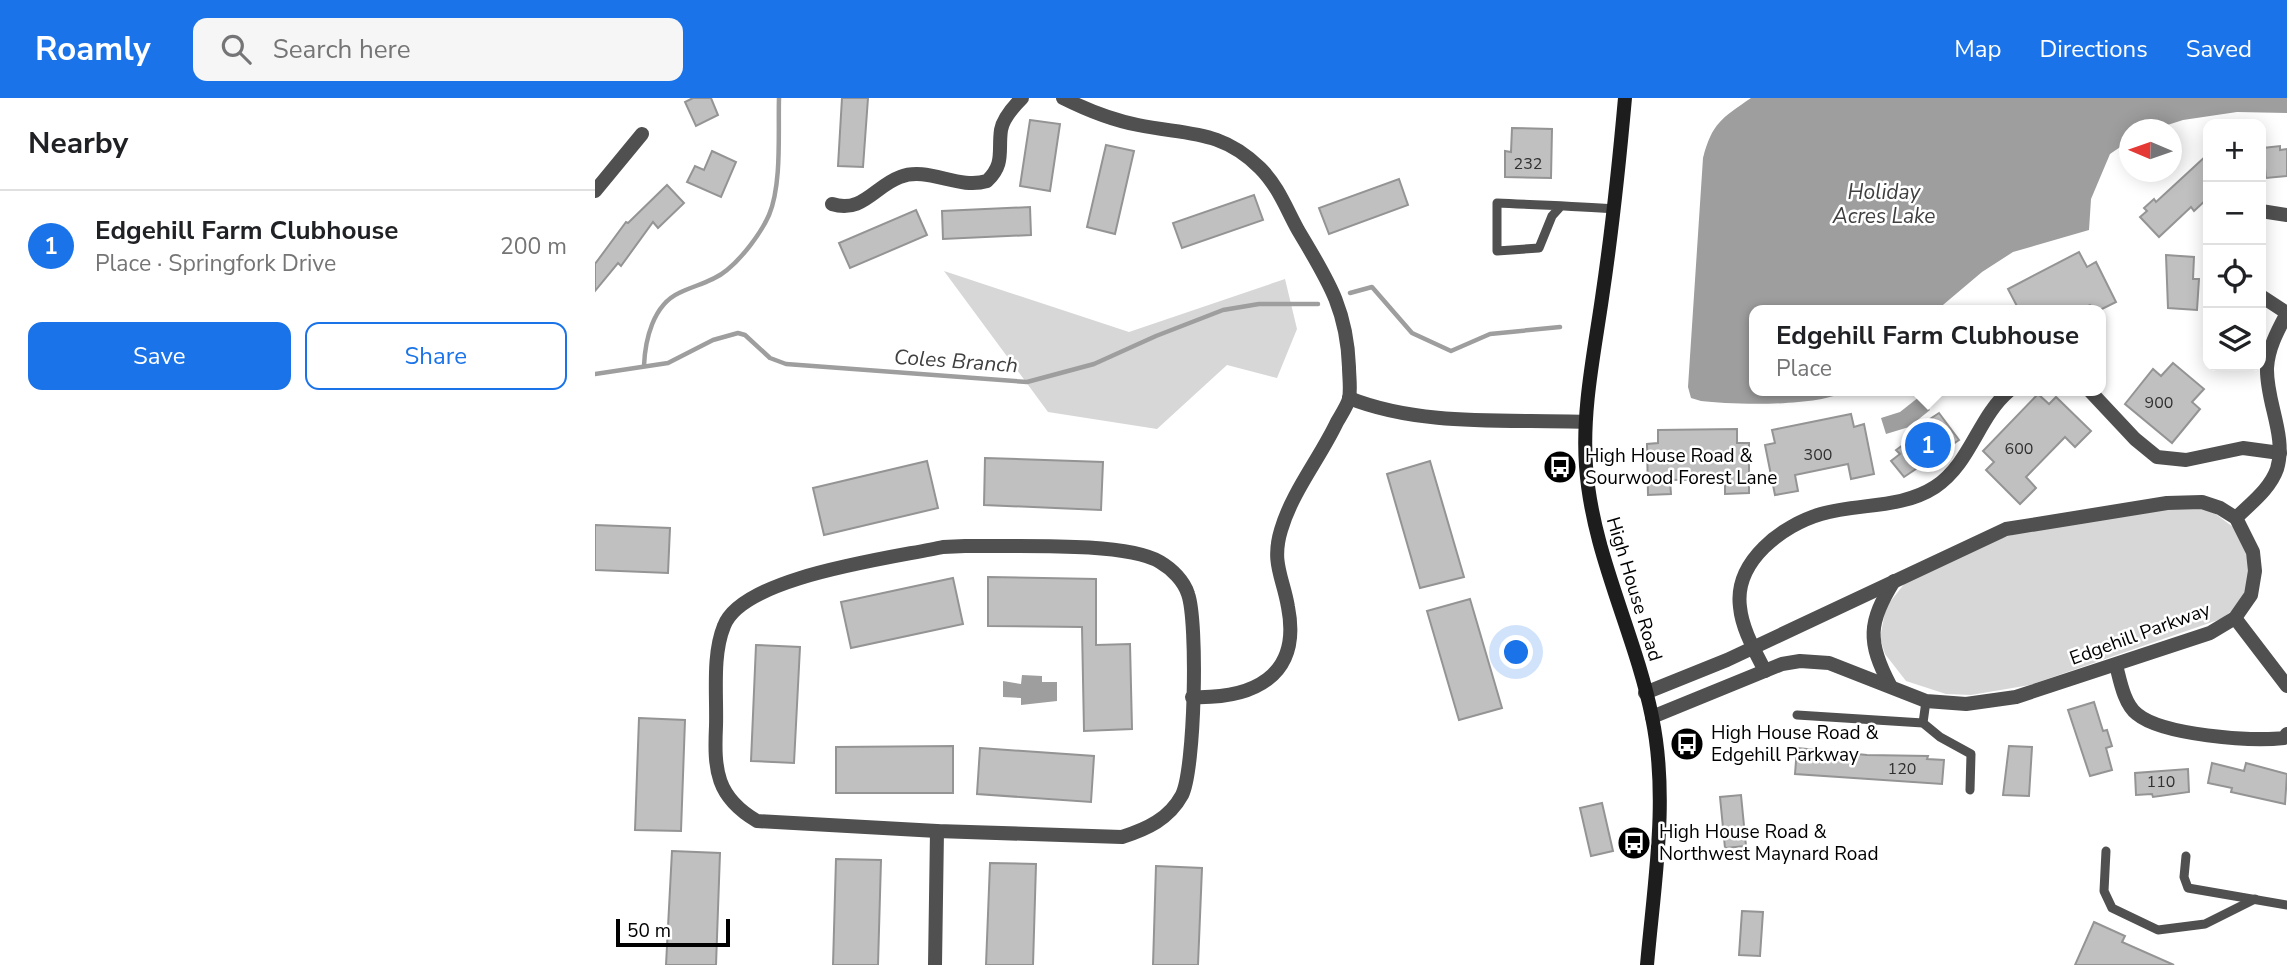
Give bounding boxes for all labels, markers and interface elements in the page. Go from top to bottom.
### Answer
search box [193,18,683,81]
text: Roamly [35,27,151,72]
icon: search [217,30,255,68]
text: Search here [273,32,410,67]
text: Map [1954,33,2001,65]
text: Directions [2039,33,2148,65]
text: Saved [2186,33,2252,65]
north arrow [2119,119,2182,182]
map controls [2203,119,2266,371]
button: + [2203,119,2266,182]
text: Nearby [28,123,128,164]
house number: 232 [1514,153,1542,175]
water label: Holiday Acres Lake [1832,178,1935,230]
button: − [2203,182,2266,245]
text: Edgehill Farm Clubhouse [95,213,398,248]
text: 1 [44,231,58,262]
text: 200 m [500,231,567,262]
button: locate [2203,245,2266,308]
text: Place · Springfork Drive [95,248,336,279]
popup [1749,305,2106,396]
button: layers [2203,308,2266,371]
text: Edgehill Farm Clubhouse [1776,318,2079,353]
button: Save [28,322,291,390]
button: Share [305,322,567,390]
water label: Coles Branch [893,343,1019,379]
text: Place [1776,353,1832,384]
house number: 900 [2145,392,2173,414]
pin: 1 [1905,419,1951,471]
house number: 600 [2005,438,2033,460]
place label: High House Road & Sourwood Forest Lane [1585,443,1777,491]
house number: 300 [1804,444,1832,466]
bus stop icon: High House Road & Sourwood Forest Lane [1541,448,1579,486]
street label: High House Road [1600,514,1668,664]
street label: Edgehill Parkway [2066,596,2214,671]
your location [1499,635,1533,669]
place label: High House Road & Edgehill Parkway [1711,720,1879,768]
bus stop icon: High House Road & Edgehill Parkway [1668,725,1706,763]
house number: 120 [1888,758,1916,780]
house number: 110 [2147,771,2175,793]
place label: High House Road & Northwest Maynard Road [1659,819,1879,867]
bus stop icon: High House Road & Northwest Maynard Road [1615,824,1653,862]
scale bar [616,916,730,948]
text: 50 m [627,918,671,944]

